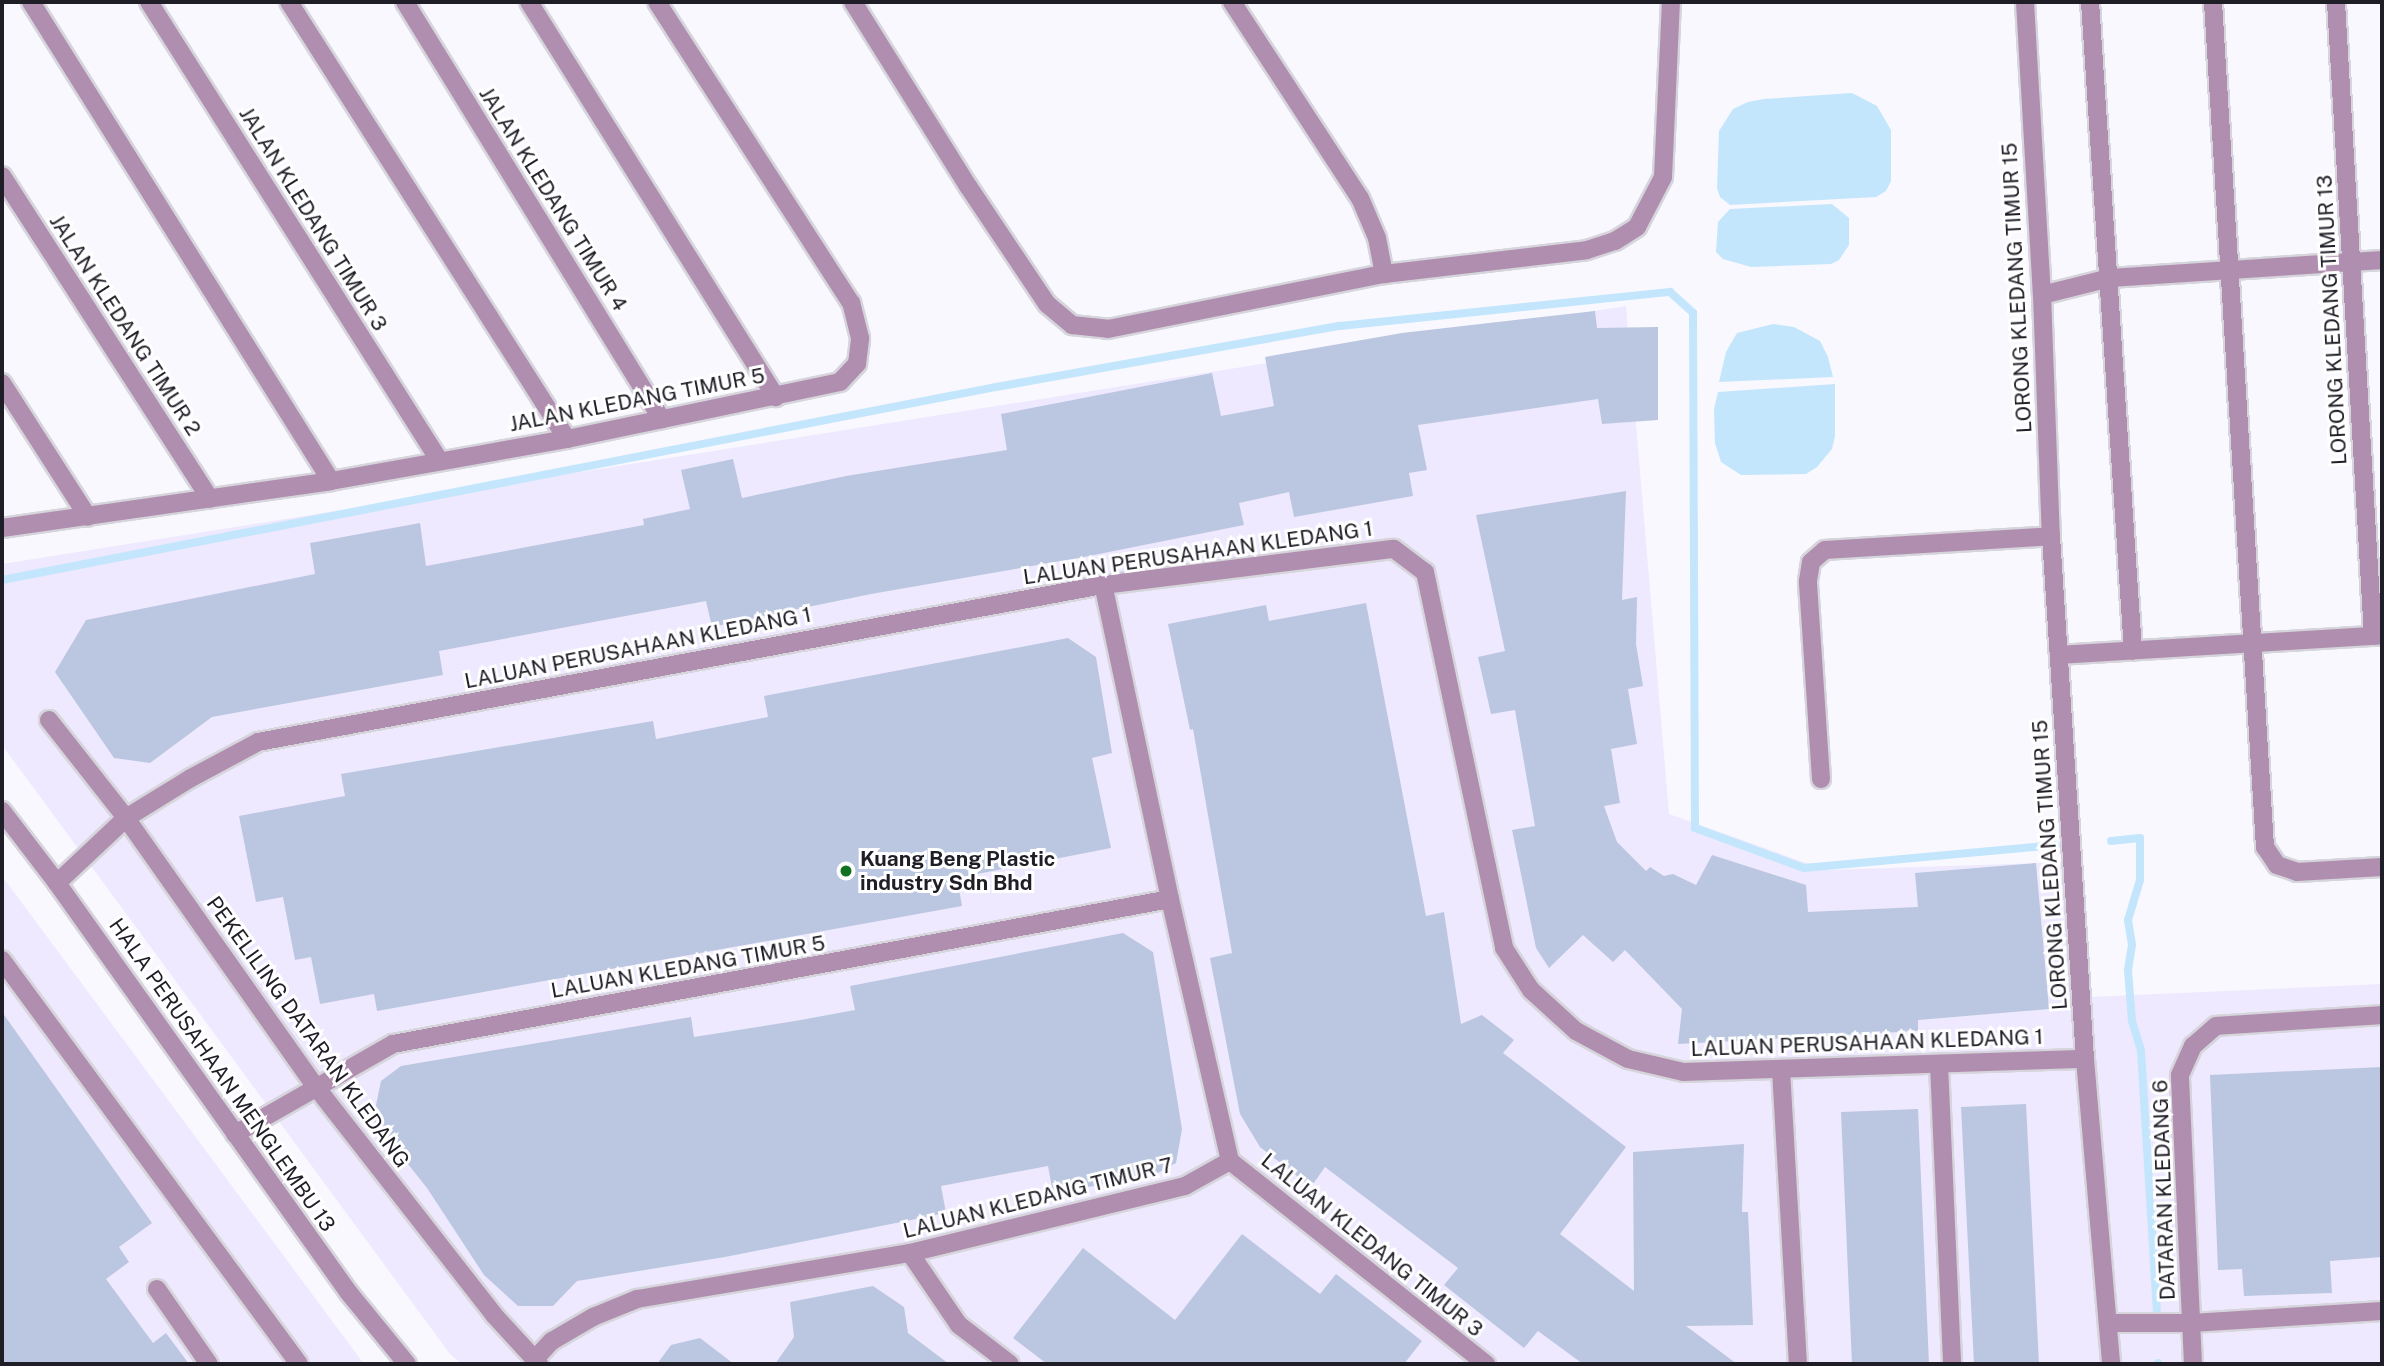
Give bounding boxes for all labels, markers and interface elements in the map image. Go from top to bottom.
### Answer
street label: JALAN KLEDANG TIMUR 4 [474,82,632,316]
street label: JALAN KLEDANG TIMUR 3 [234,102,392,336]
street label: LORONG KLEDANG TIMUR 15 [1997,142,2037,434]
street label: LORONG KLEDANG TIMUR 13 [2312,174,2352,466]
street label: JALAN KLEDANG TIMUR 2 [44,210,206,440]
street label: JALAN KLEDANG TIMUR 5 [507,363,767,437]
street label: LALUAN PERUSAHAAN KLEDANG 1 [1022,516,1374,590]
street label: LALUAN PERUSAHAAN KLEDANG 1 [462,602,814,694]
street label: LORONG KLEDANG TIMUR 15 [2027,719,2073,1011]
place label: Kuang Beng Plastic industry Sdn Bhd [860,846,1055,896]
marker: Kuang Beng Plastic industry Sdn Bhd [838,863,854,879]
street label: PEKELILING DATARAN KLEDANG [201,892,415,1172]
street label: HALA PERUSAHAAN MENGLEMBU 13 [104,913,340,1237]
street label: LALUAN KLEDANG TIMUR 5 [549,930,827,1004]
street label: LALUAN PERUSAHAAN KLEDANG 1 [1690,1024,2044,1062]
street label: DATARAN KLEDANG 6 [2148,1079,2180,1301]
street label: LALUAN KLEDANG TIMUR 3 [1256,1148,1488,1342]
street label: LALUAN KLEDANG TIMUR 7 [900,1152,1176,1244]

